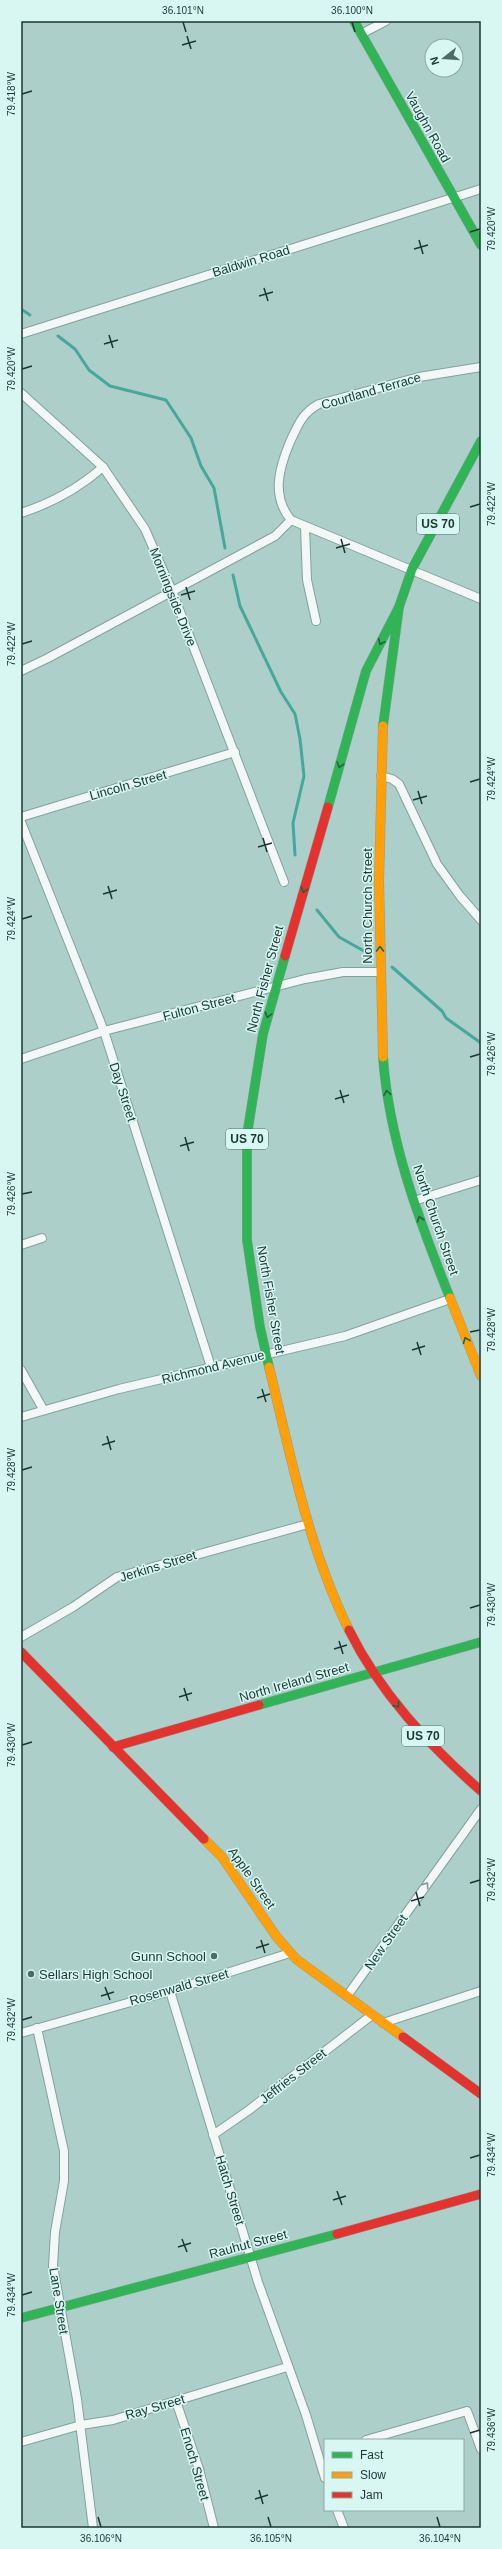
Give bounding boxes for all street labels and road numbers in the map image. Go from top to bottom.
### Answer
street label: Vaughn Road [402,89,454,165]
street label: Baldwin Road [210,242,292,280]
street label: Courtland Terrace [319,370,423,412]
road number: US 70 [417,514,459,534]
street label: Morningside Drive [146,546,200,648]
street label: Lincoln Street [88,767,169,803]
street label: North Church Street [360,848,375,964]
street label: North Fisher Street [244,924,287,1034]
street label: Fulton Street [161,990,237,1024]
street label: Day Street [106,1060,140,1124]
road number: US 70 [226,1129,268,1149]
street label: North Church Street [410,1163,462,1277]
street label: North Fisher Street [254,1245,288,1356]
street label: Richmond Avenue [160,1347,266,1387]
street label: Jerkins Street [118,1547,199,1585]
street label: North Ireland Street [237,1659,351,1705]
road number: US 70 [402,1726,444,1746]
street label: Apple Street [225,1844,279,1912]
street label: New Street [361,1911,411,1973]
street label: Rosenwald Street [128,1966,231,2008]
street label: Jeffries Street [257,2045,329,2107]
street label: Hatch Street [212,2153,248,2227]
street label: Rauhut Street [207,2226,289,2262]
street label: Lane Street [46,2267,72,2336]
street label: Ray Street [123,2391,187,2423]
street label: Enoch Street [177,2426,213,2503]

